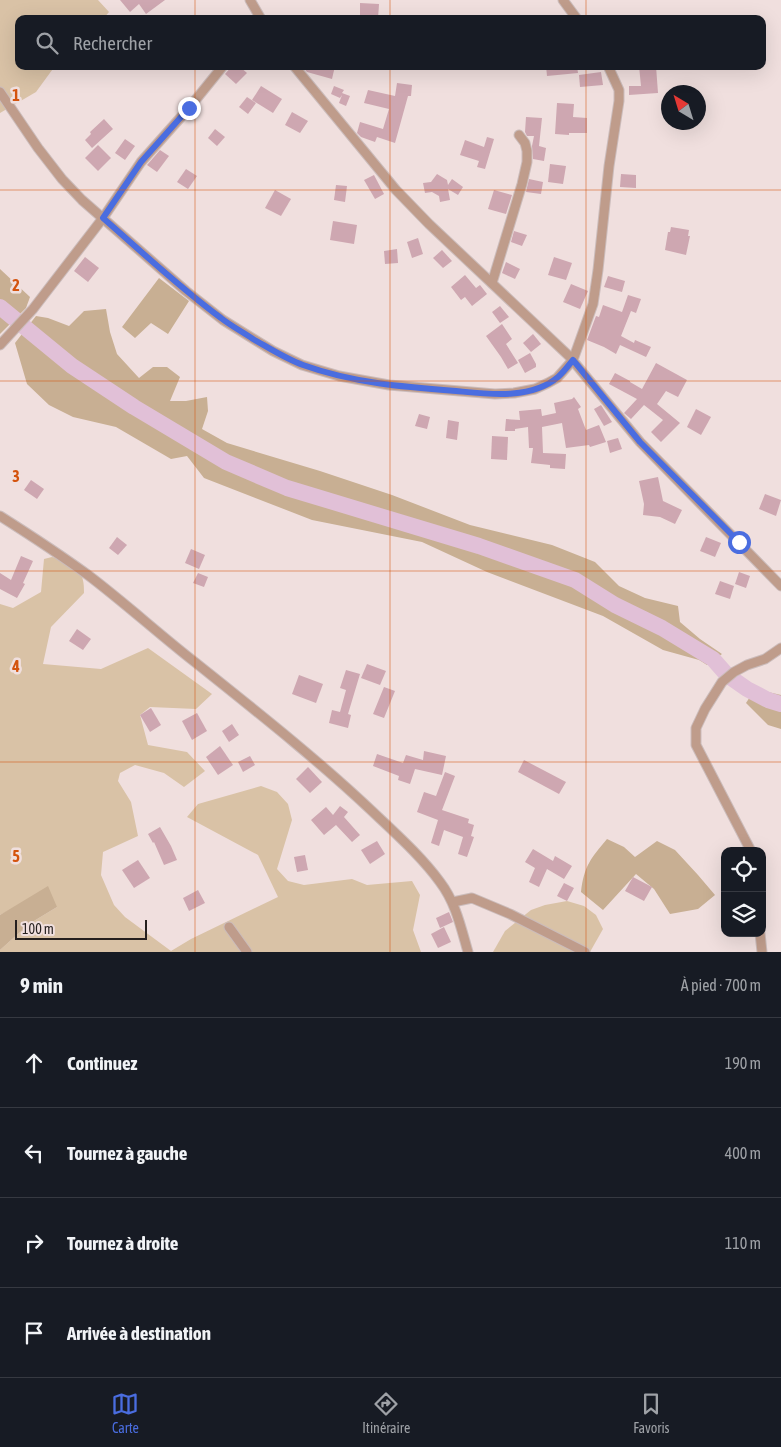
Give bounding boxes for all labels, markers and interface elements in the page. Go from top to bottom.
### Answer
search box [15,15,766,70]
icon: search [33,29,61,57]
text: Rechercher [73,32,152,54]
north arrow [661,85,706,130]
text: 1 [12,86,20,104]
route end [178,97,201,120]
text: 2 [12,276,20,294]
text: 3 [12,467,20,485]
route start [728,531,751,554]
text: 4 [11,657,20,675]
text: 5 [12,847,20,865]
map controls [721,847,766,937]
button: locate [721,847,766,892]
button: layers [721,892,766,937]
scale bar [15,917,148,940]
text: 100 m [22,921,54,937]
text: 9 min [20,973,63,997]
text: À pied · 700 m [681,976,761,994]
icon: ahead [20,1049,48,1077]
text: Continuez [67,1052,137,1074]
text: 190 m [725,1054,761,1072]
icon: left [20,1139,48,1167]
text: Tournez à gauche [67,1142,187,1164]
text: 400 m [725,1144,761,1162]
icon: right [20,1229,48,1257]
text: Tournez à droite [67,1232,178,1254]
text: 110 m [725,1234,761,1252]
icon: arrive [20,1319,48,1347]
text: Arrivée à destination [67,1322,211,1344]
tab: Carte [111,1390,139,1436]
tab: Itinéraire [362,1390,410,1436]
tab: Favoris [633,1390,670,1436]

